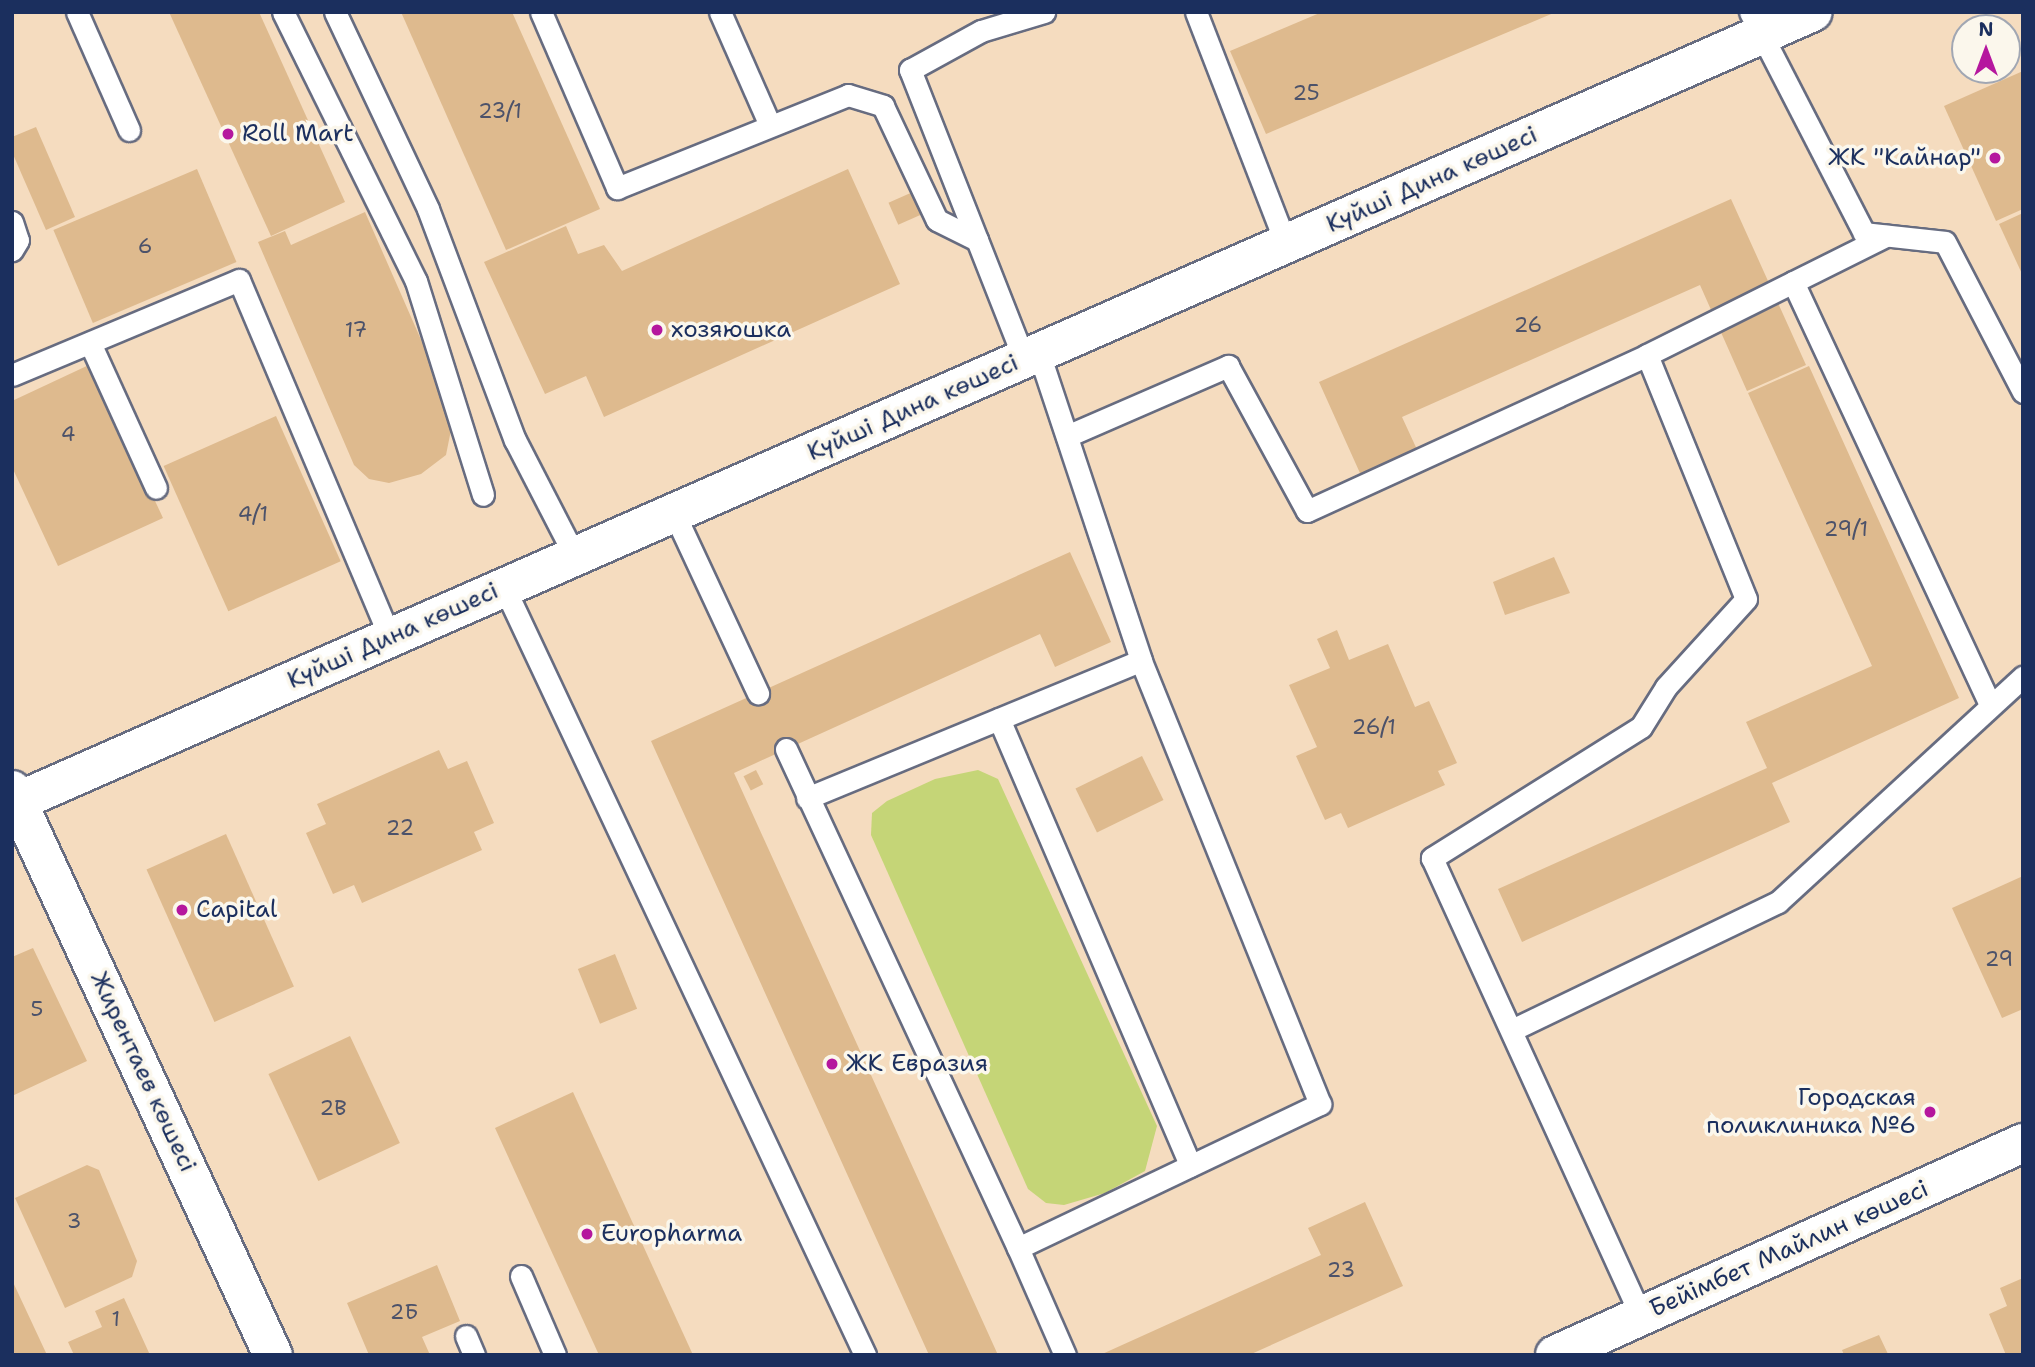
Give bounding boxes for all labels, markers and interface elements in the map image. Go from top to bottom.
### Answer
north arrow [1951,14,2021,84]
text: N [1978,17,1994,42]
house number: 25 [1292,80,1320,106]
house number: 23/1 [478,98,522,124]
place label: Roll Mart [242,120,354,148]
street label: Күйші Дина көшесі [1322,121,1542,239]
marker: Roll Mart [220,126,236,142]
place label: ЖК "Кайнар" [1828,144,1981,172]
marker: ЖК "Кайнар" [1987,150,2003,166]
house number: 6 [138,233,152,259]
house number: 26 [1514,312,1542,338]
place label: хозяюшка [671,316,791,344]
house number: 17 [345,317,367,343]
marker: хозяюшка [649,322,665,338]
street label: Күйші Дина көшесі [803,349,1023,467]
house number: 4 [61,421,75,447]
house number: 4/1 [238,501,268,527]
house number: 29/1 [1824,516,1868,542]
street label: Күйші Дина көшесі [283,577,503,695]
house number: 26/1 [1352,714,1396,740]
house number: 22 [386,815,414,841]
place label: Capital [196,896,277,924]
marker: Capital [174,902,190,918]
house number: 29 [1985,946,2013,972]
street label: Жирентаев көшесі [84,967,202,1177]
house number: 5 [31,996,43,1022]
place label: ЖК Евразия [846,1050,988,1078]
marker: ЖК Евразия [824,1056,840,1072]
place label: Городская поликлиника №6 [1706,1084,1916,1140]
house number: 2В [319,1095,347,1121]
marker: Городская поликлиника №6 [1922,1104,1938,1120]
street label: Бейімбет Майлин көшесі [1645,1174,1933,1324]
house number: 3 [67,1208,81,1234]
place label: Europharma [601,1220,742,1248]
marker: Europharma [579,1226,595,1242]
house number: 23 [1327,1257,1355,1283]
house number: 2Б [390,1299,418,1325]
house number: 1 [112,1306,120,1332]

